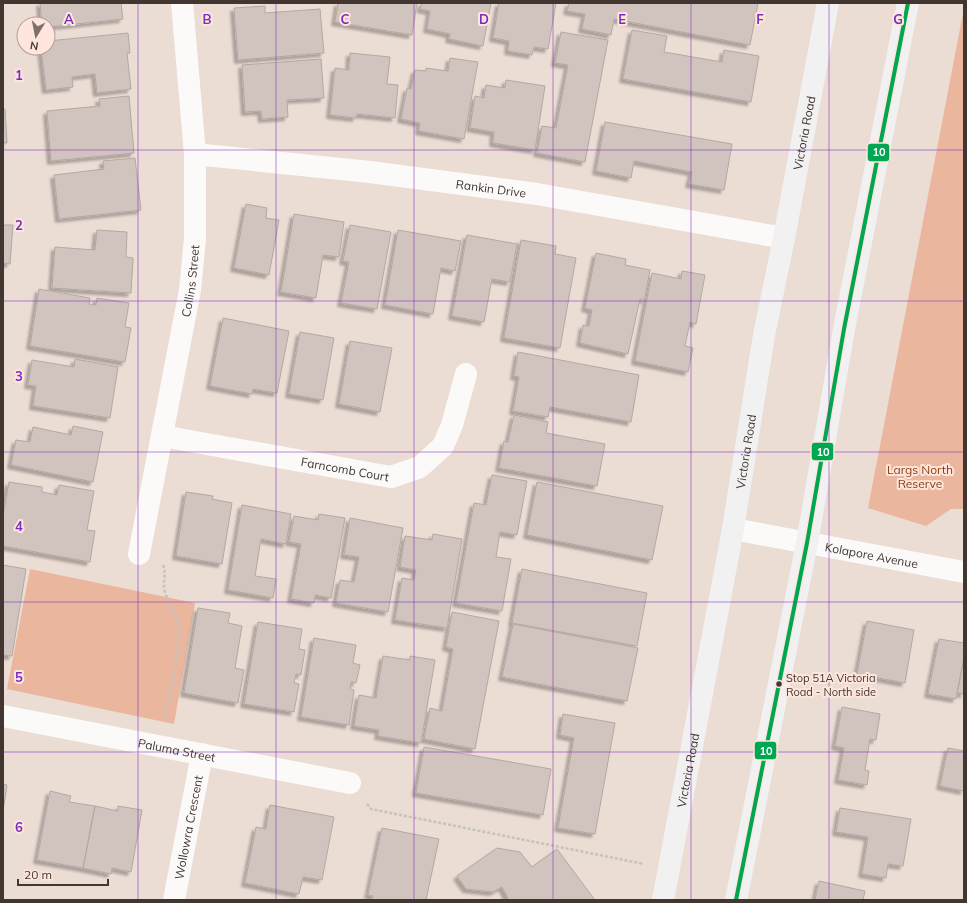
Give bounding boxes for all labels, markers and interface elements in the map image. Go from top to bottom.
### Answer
text: A [64,11,74,27]
text: B [203,11,212,27]
text: C [341,11,350,27]
text: D [479,11,489,27]
text: E [618,11,626,27]
text: F [756,11,764,27]
text: G [893,11,903,27]
north arrow [16,16,56,56]
text: N [29,38,40,53]
text: 1 [15,67,23,83]
street label: Victoria Road [789,95,818,171]
line badge: 10 [867,143,890,162]
text: 10 [872,145,886,159]
street label: Rankin Drive [455,176,527,200]
text: 2 [15,217,23,233]
street label: Collins Street [177,244,202,318]
text: 3 [15,368,23,384]
street label: Victoria Road [732,413,759,490]
line badge: 10 [811,442,834,461]
text: 10 [816,445,830,459]
street label: Farncomb Court [300,454,390,484]
park label: Largs North Reserve [887,462,953,491]
text: 4 [15,518,23,534]
street label: Kolapore Avenue [824,539,919,571]
text: 5 [15,669,23,685]
place label: Stop 51A Victoria Road - North side [786,671,876,699]
marker: Stop 51A Victoria Road - North side [774,679,784,689]
street label: Victoria Road [673,732,702,809]
street label: Paluma Street [137,735,217,764]
line badge: 10 [754,741,777,760]
text: 10 [759,744,773,758]
street label: Wollowra Crescent [171,774,205,881]
text: 6 [15,819,23,835]
scale bar [18,861,108,887]
text: 20 m [24,867,52,882]

